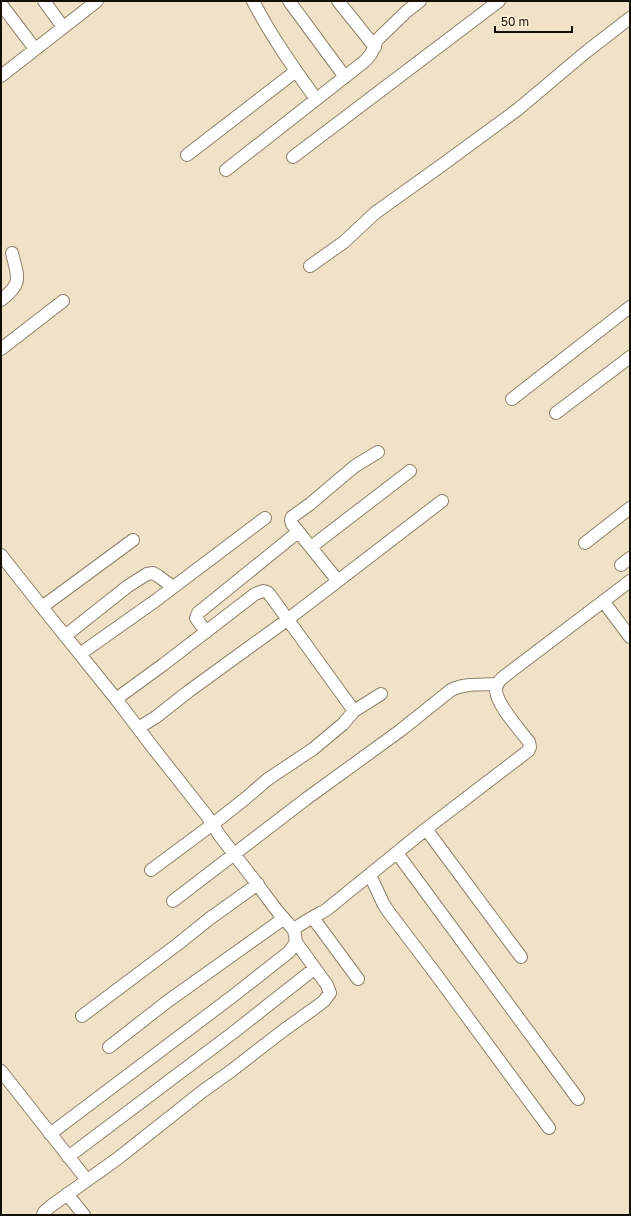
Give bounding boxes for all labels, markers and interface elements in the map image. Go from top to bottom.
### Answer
scale bar [495,8,572,34]
text: 50 m [501,14,529,29]

